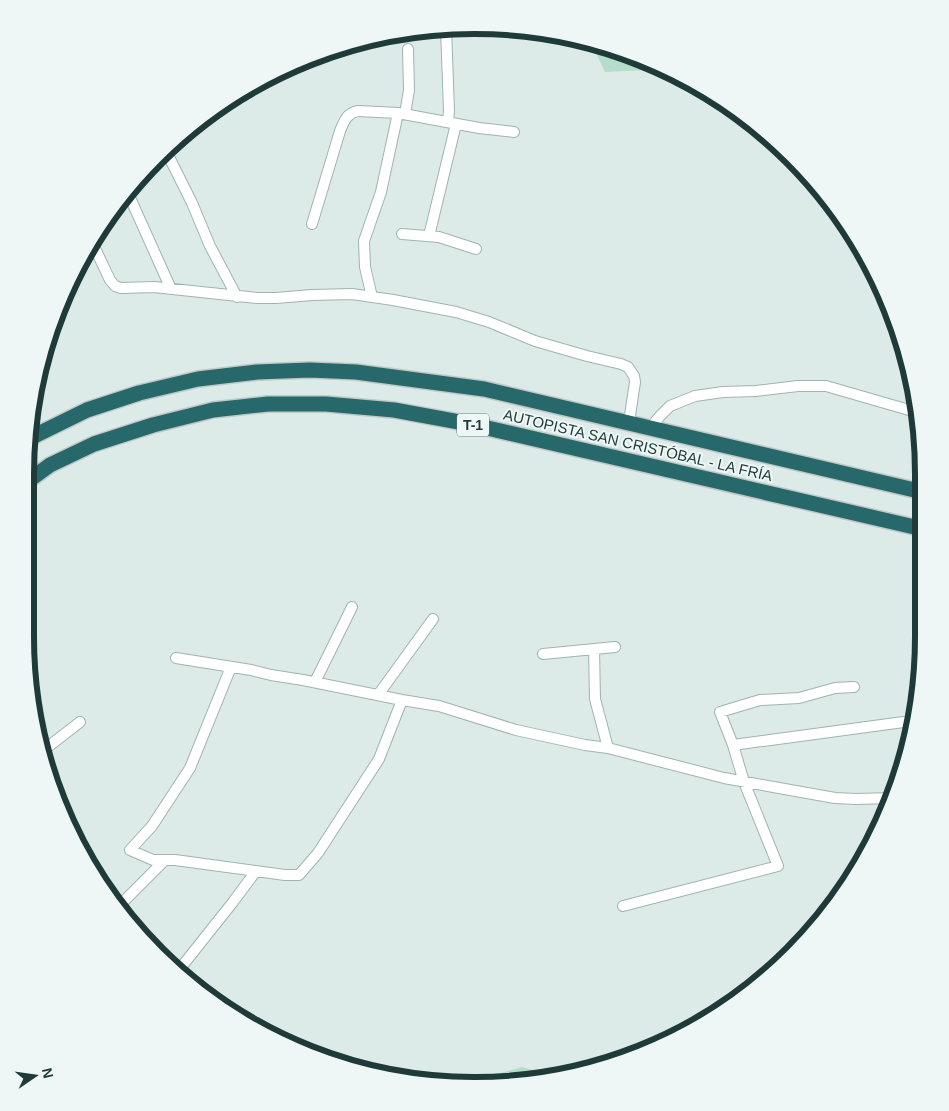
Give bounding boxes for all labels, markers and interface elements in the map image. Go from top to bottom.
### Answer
street label: AUTOPISTA SAN CRISTÓBAL - LA FRÍA [502,406,774,484]
road number: T-1 [457,414,489,436]
north arrow [10,1051,60,1101]
text: N [39,1066,57,1080]

